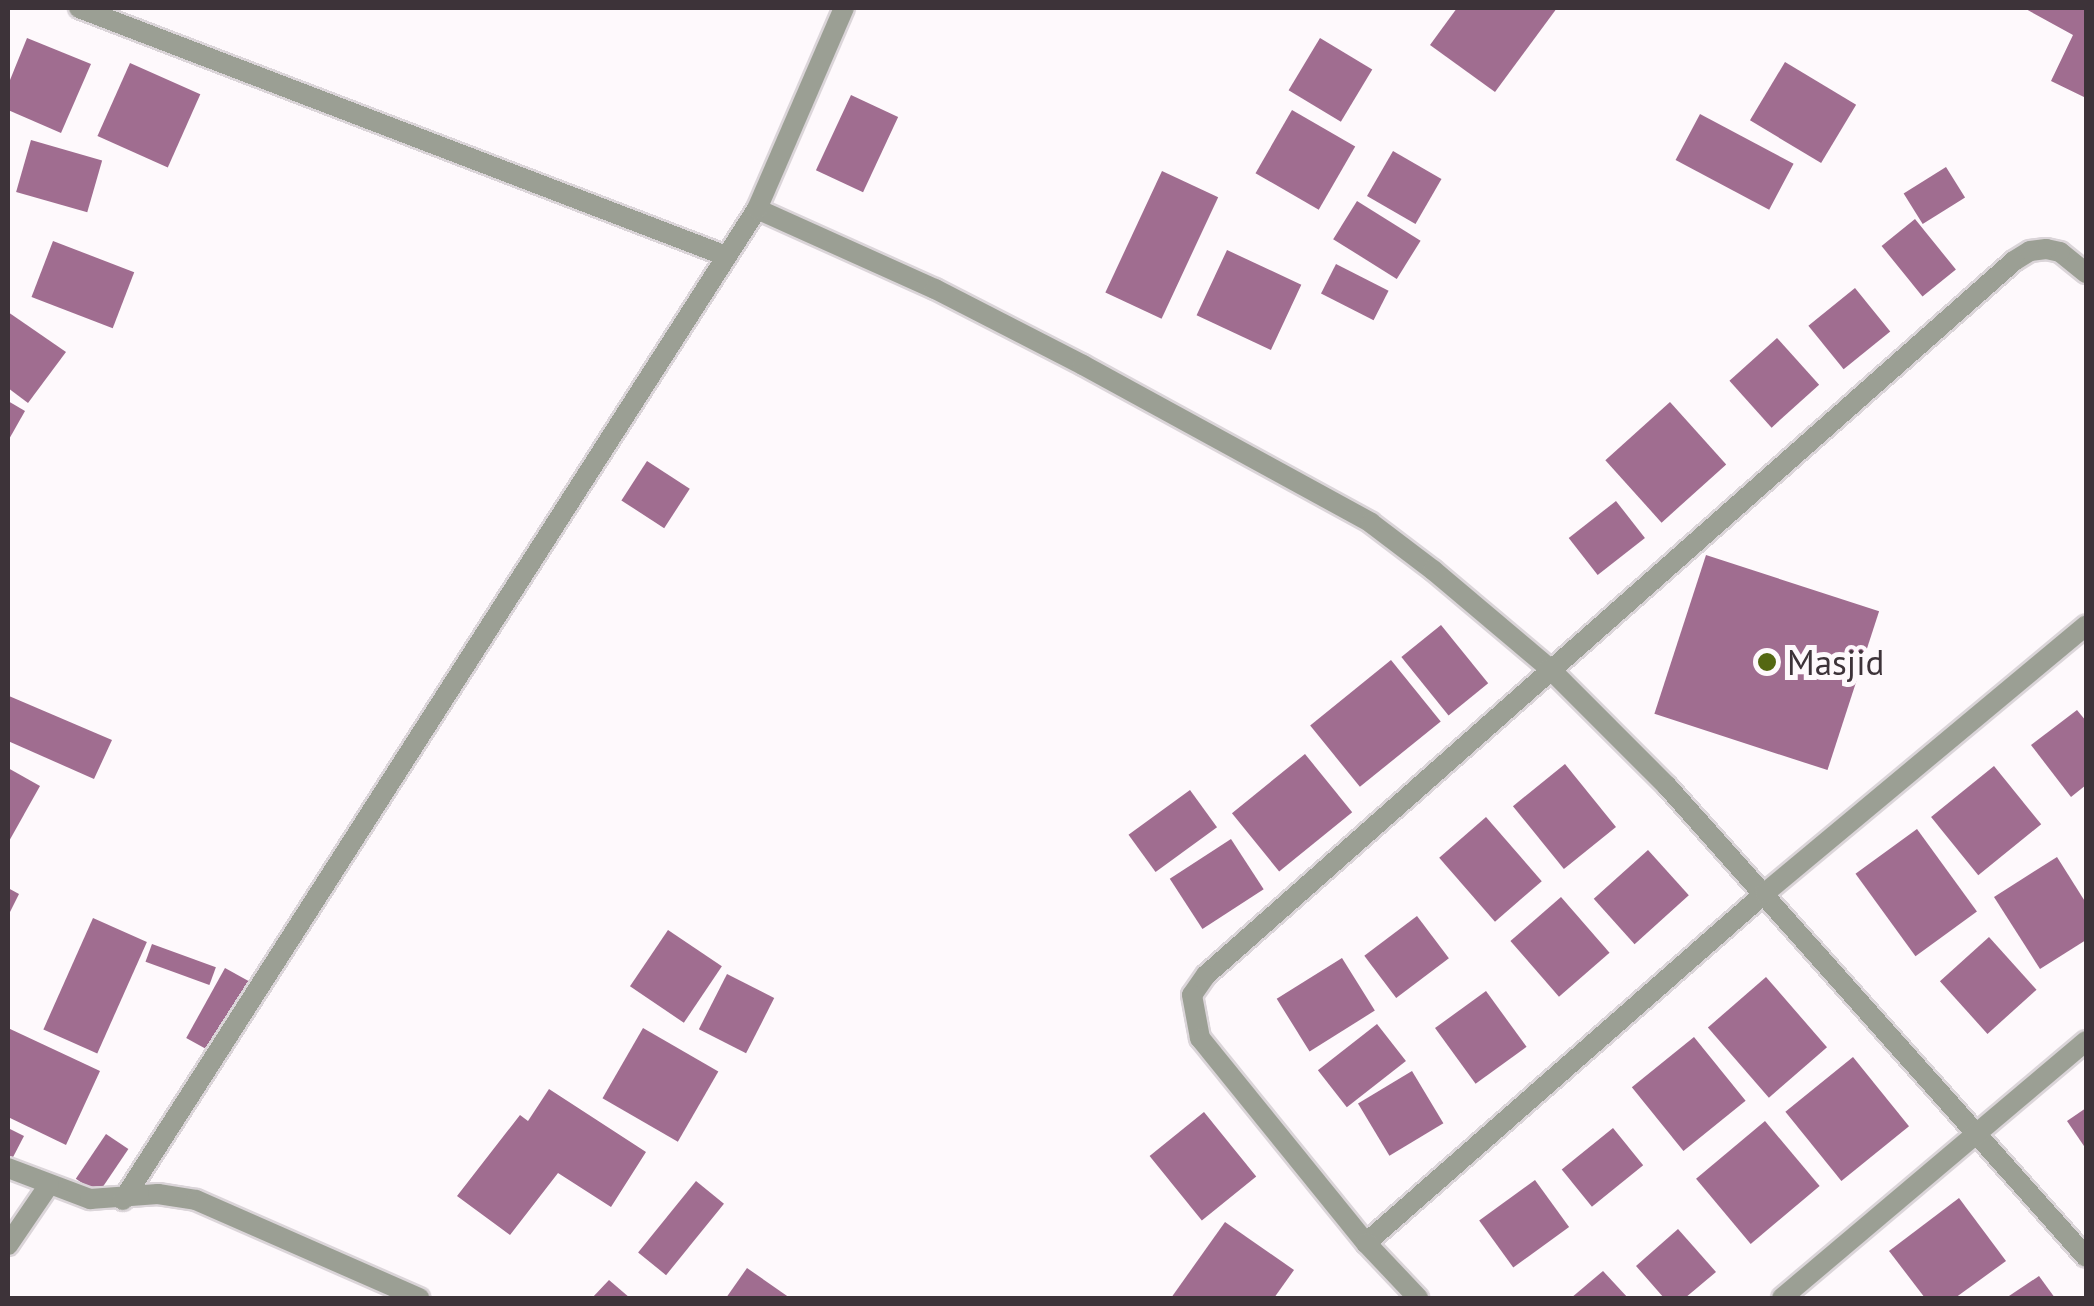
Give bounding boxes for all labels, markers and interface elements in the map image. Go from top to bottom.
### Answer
place label: Masjid [1787,641,1884,683]
marker: Masjid [1756,651,1778,673]

